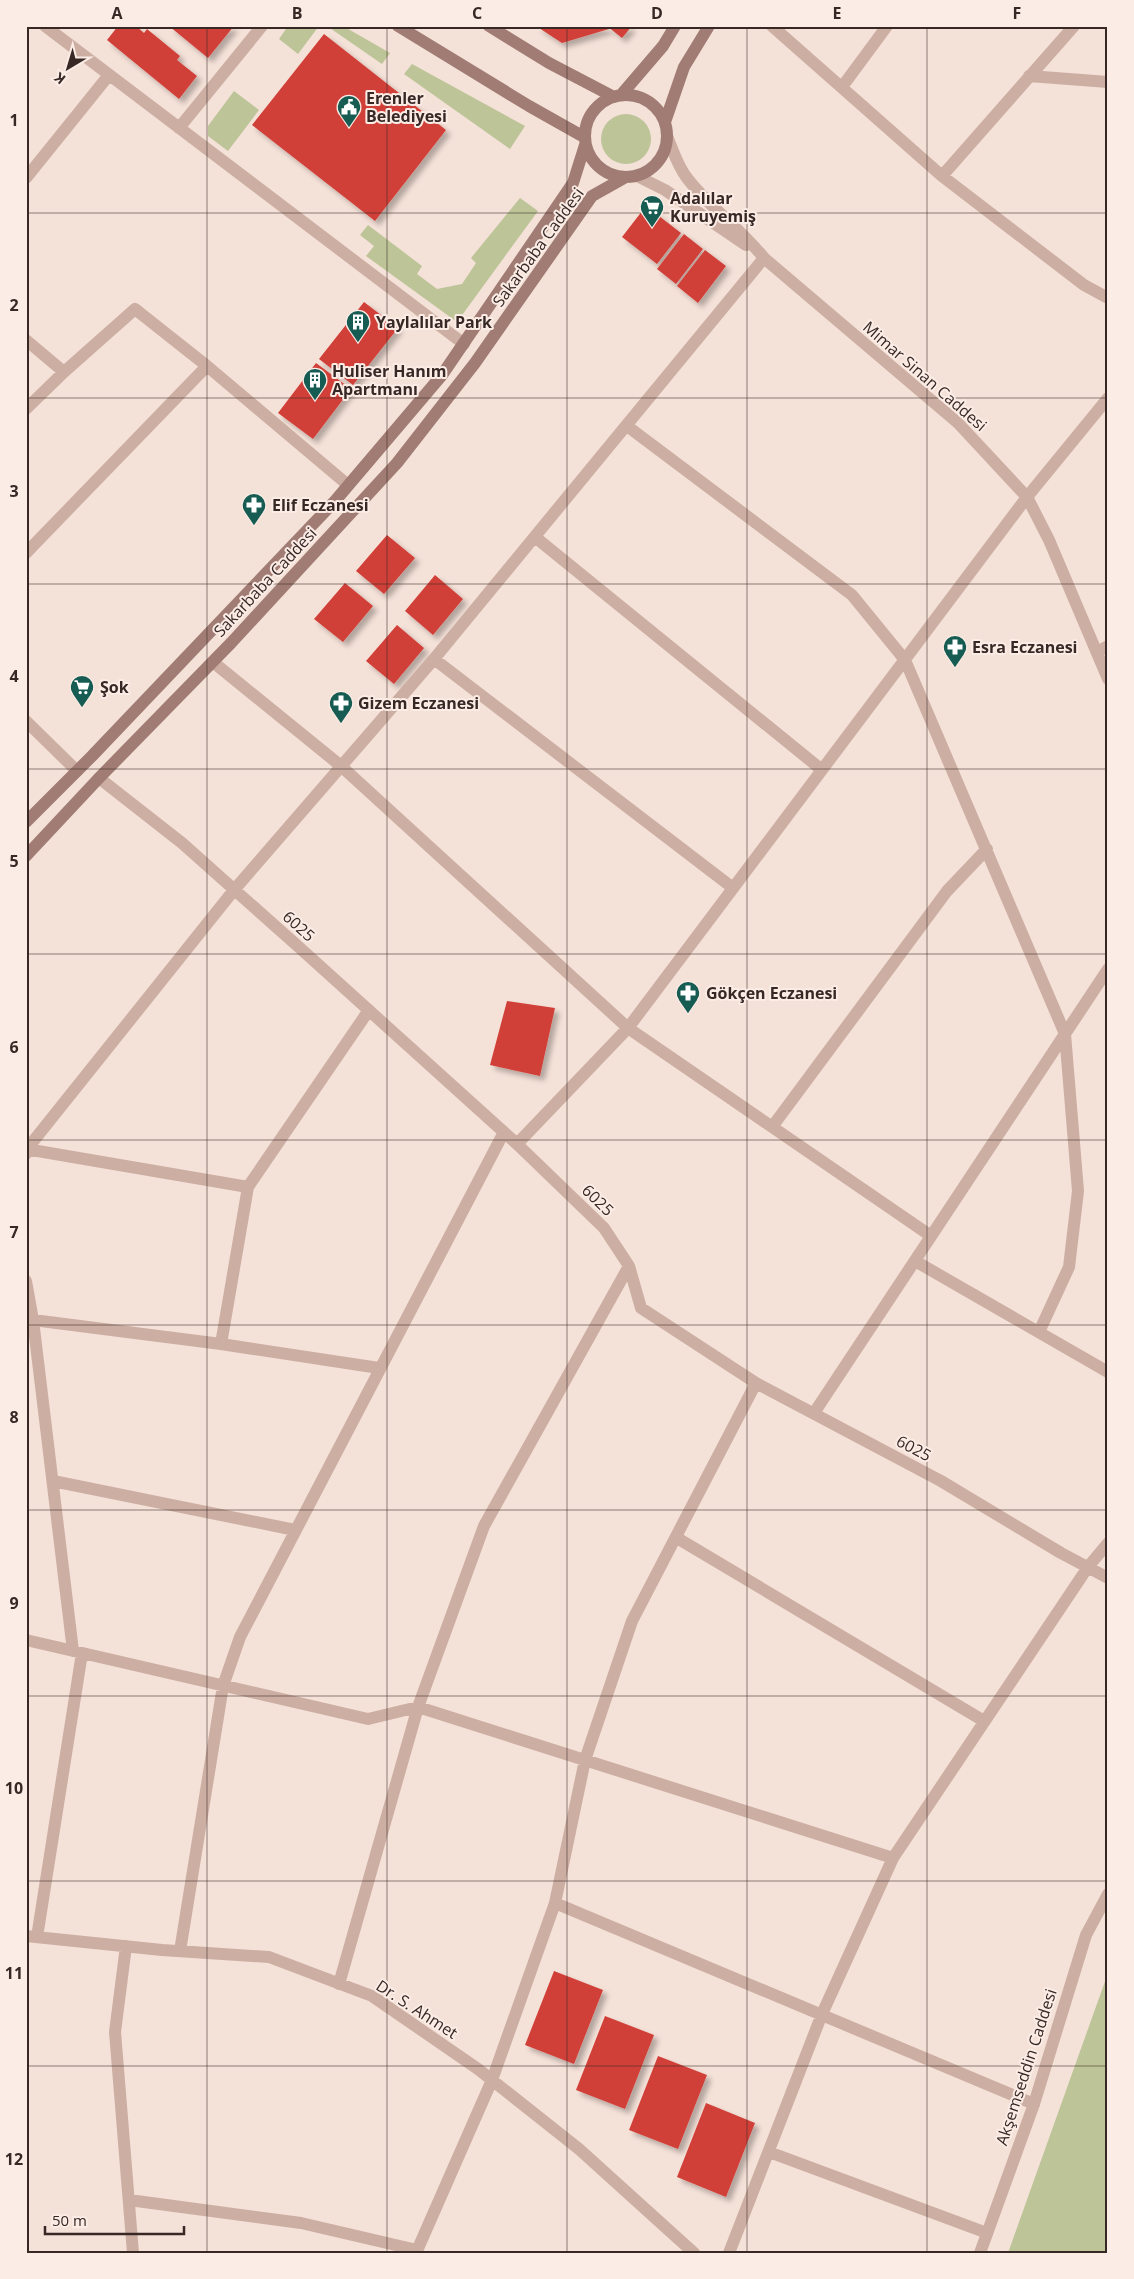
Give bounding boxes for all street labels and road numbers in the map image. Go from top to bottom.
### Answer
street label: Sakarbaba Caddesi [487,183,589,311]
street label: Mimar Sinan Caddesi [858,316,992,436]
street label: Sakarbaba Caddesi [208,522,322,642]
street label: 6025 [278,906,320,946]
street label: 6025 [577,1179,619,1221]
street label: 6025 [893,1430,935,1466]
street label: Dr. S. Ahmet [372,1974,462,2044]
street label: Akşemseddin Caddesi [990,1986,1062,2148]

